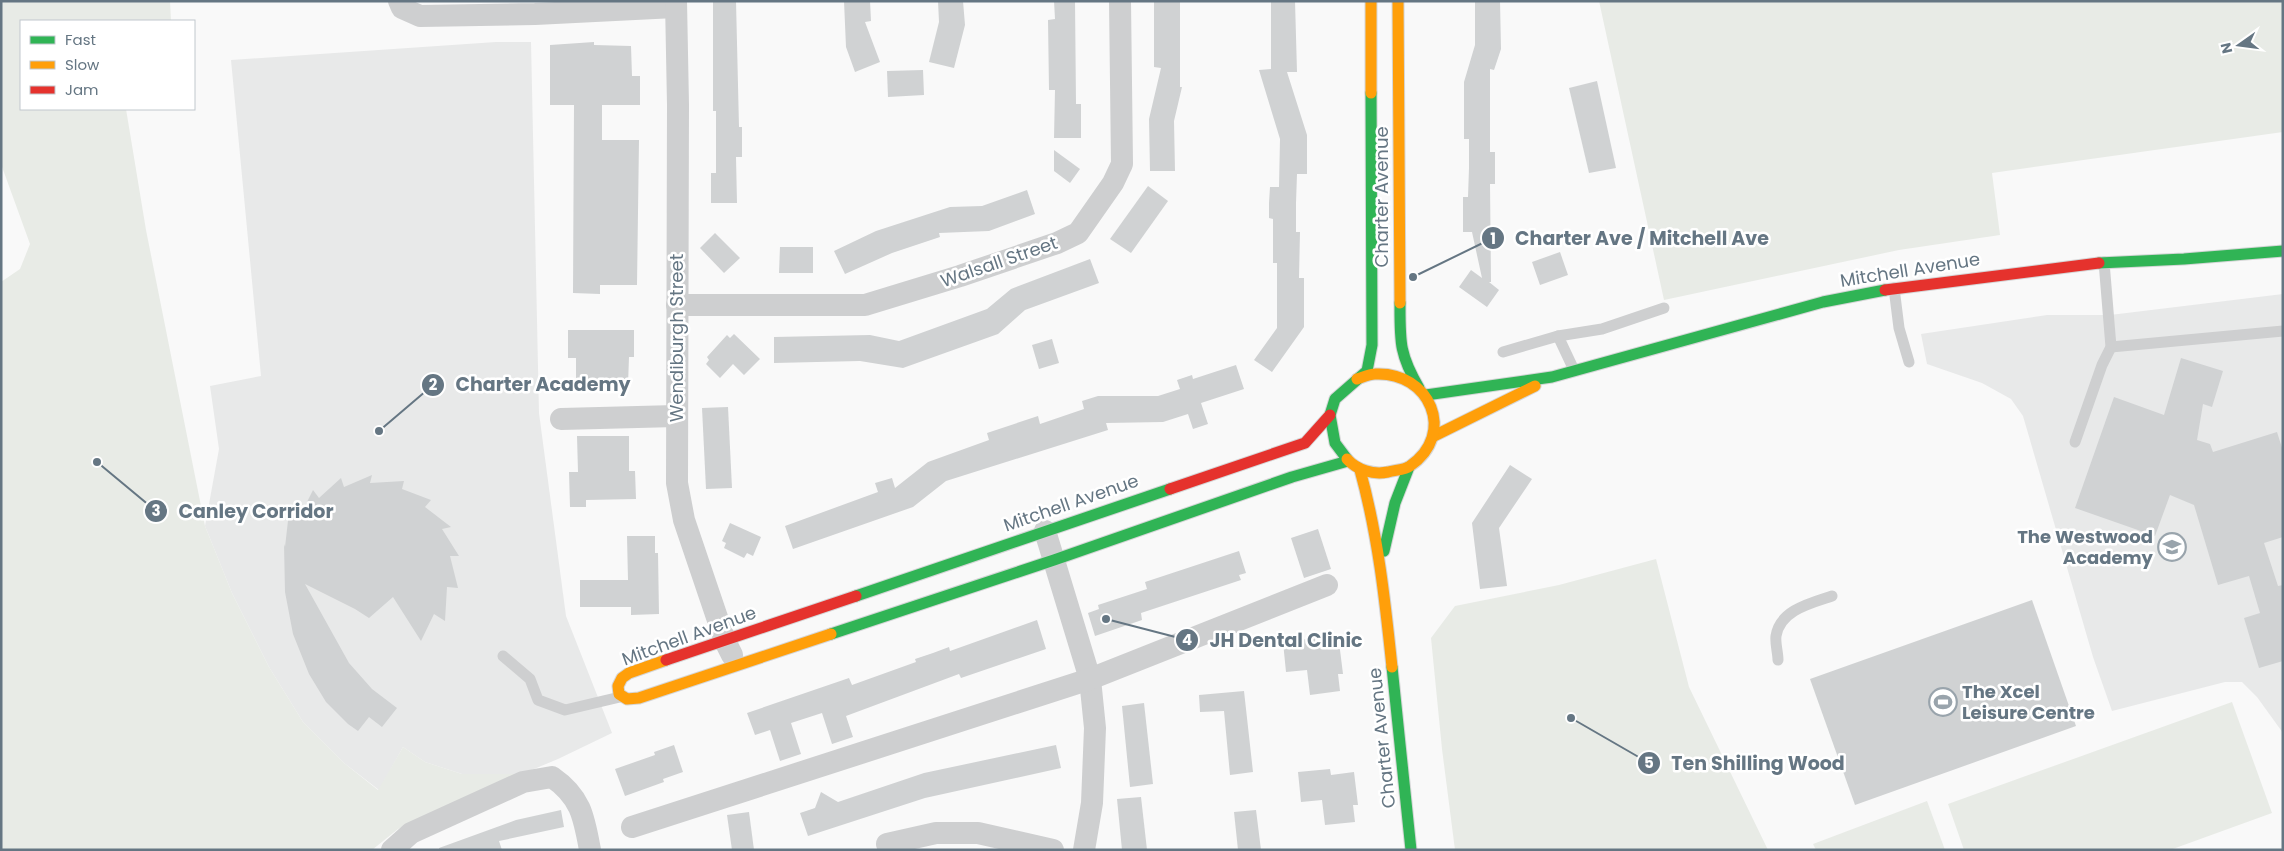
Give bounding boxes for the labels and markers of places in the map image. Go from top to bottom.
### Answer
callout: Charter Ave / Mitchell Ave [1480,221,1779,255]
callout: Charter Academy [420,368,640,402]
callout: Canley Corridor [144,494,344,528]
place label: The Westwood Academy [2017,524,2154,570]
school or university icon: The Westwood Academy [2157,532,2187,562]
callout: JH Dental Clinic [1175,623,1373,657]
place label: The Xcel Leisure Centre [1962,679,2095,725]
sports icon: The Xcel Leisure Centre [1928,687,1958,717]
callout: Ten Shilling Wood [1636,746,1855,780]

